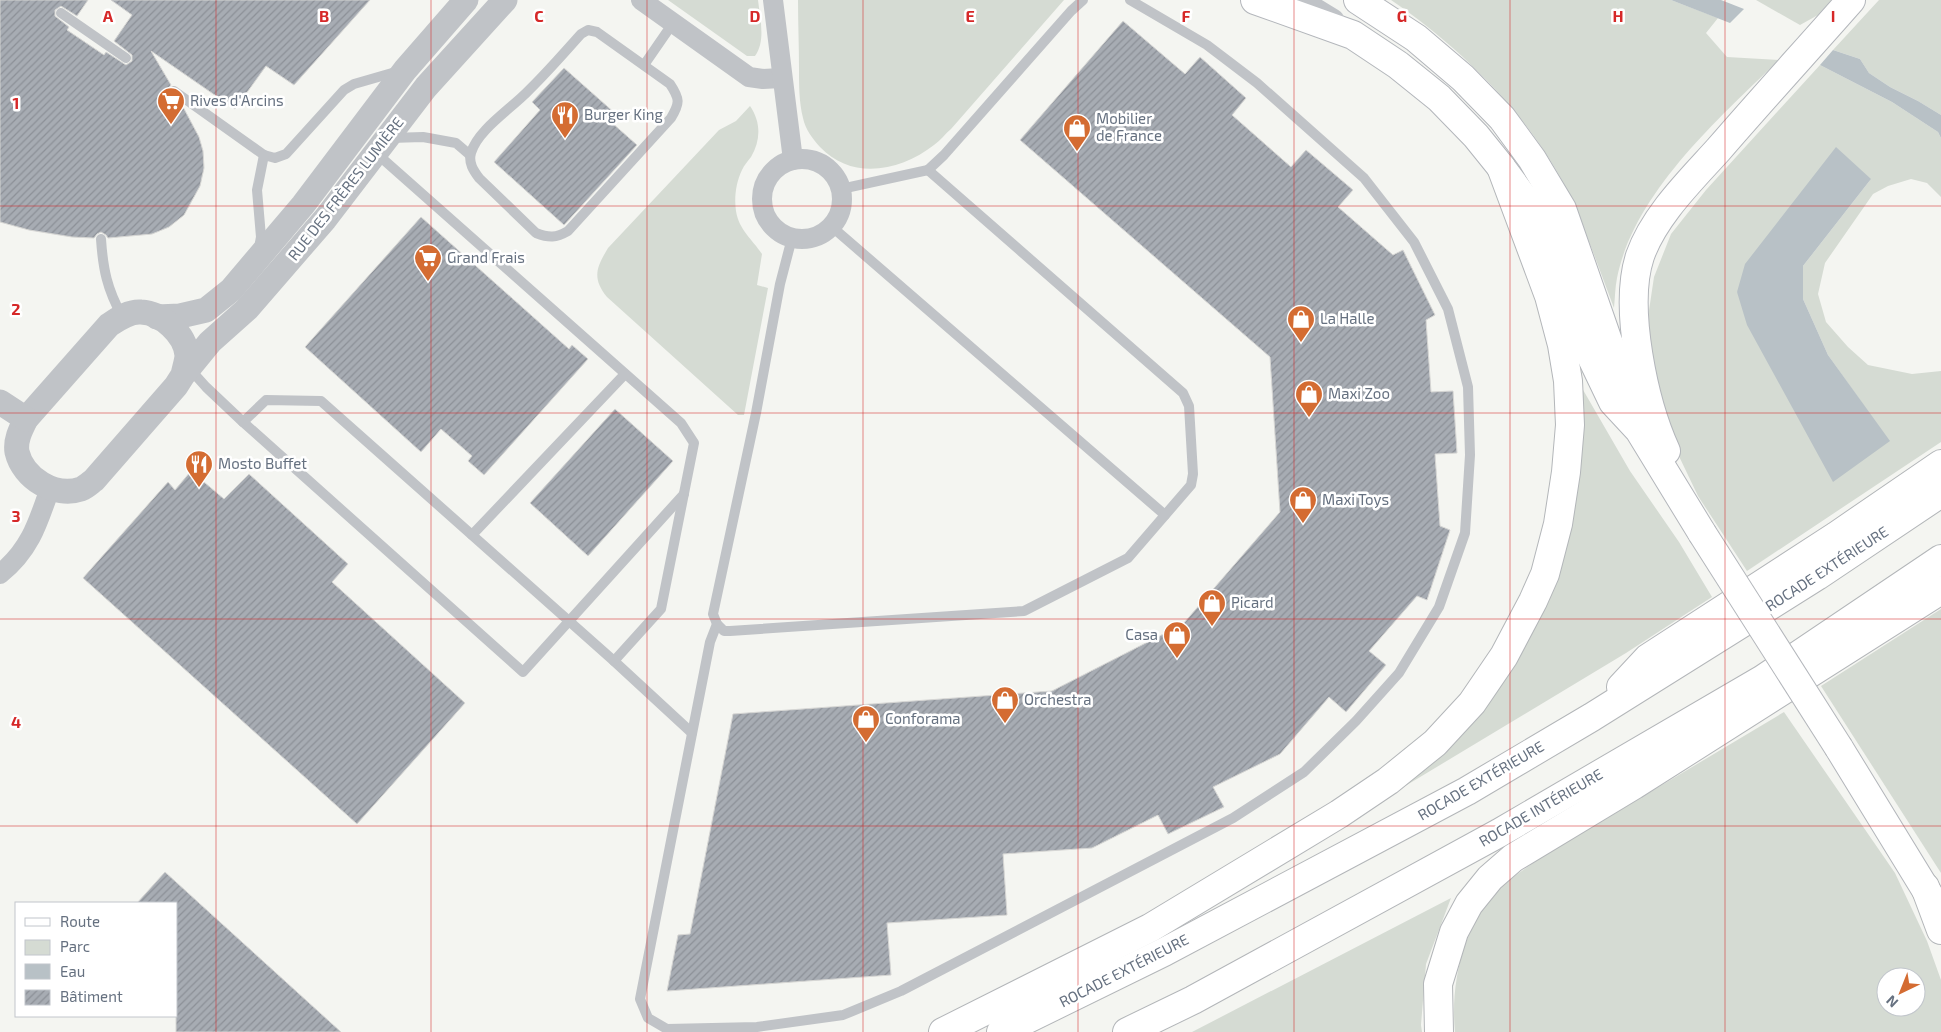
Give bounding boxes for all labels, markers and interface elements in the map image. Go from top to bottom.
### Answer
text: A [103,6,114,25]
text: B [319,6,329,25]
text: C [534,6,544,25]
text: D [750,6,761,25]
text: E [965,6,975,25]
text: F [1182,6,1191,25]
text: G [1397,6,1407,25]
text: H [1612,6,1624,25]
text: I [1831,6,1835,25]
supermarket icon: Rives d'Arcins [156,86,186,125]
place label: Rives d'Arcins [190,91,284,109]
text: 1 [13,93,19,112]
restaurant icon: Burger King [550,100,580,139]
place label: Burger King [584,105,664,123]
place label: Mobilier de France [1096,109,1162,144]
street label: RUE DES FRÈRES LUMIÈRE [284,113,407,264]
shop icon: Mobilier de France [1062,113,1092,152]
supermarket icon: Grand Frais [413,243,443,282]
place label: Grand Frais [447,248,525,266]
text: 2 [11,299,21,318]
shop icon: La Halle [1286,304,1316,343]
place label: La Halle [1320,309,1375,327]
shop icon: Maxi Zoo [1294,379,1324,418]
place label: Maxi Zoo [1328,384,1390,402]
restaurant icon: Mosto Buffet [184,449,214,488]
place label: Mosto Buffet [218,454,307,472]
shop icon: Maxi Toys [1288,485,1318,524]
place label: Maxi Toys [1322,490,1389,508]
text: 3 [11,506,21,525]
street label: ROCADE EXTÉRIEURE [1762,522,1891,615]
shop icon: Picard [1197,588,1227,627]
place label: Picard [1231,593,1274,611]
shop icon: Casa [1162,620,1192,659]
place label: Casa [1125,625,1158,643]
shop icon: Orchestra [990,685,1020,724]
place label: Orchestra [1024,690,1092,708]
shop icon: Conforama [851,704,881,743]
place label: Conforama [885,709,961,727]
text: 4 [11,712,21,731]
street label: ROCADE EXTÉRIEURE [1414,737,1547,824]
street label: ROCADE INTÉRIEURE [1475,764,1606,850]
legend [15,902,178,1017]
text: Route [60,912,100,930]
street label: ROCADE EXTÉRIEURE [1056,930,1191,1011]
text: Parc [60,937,90,955]
text: Eau [60,962,85,980]
north arrow [1876,967,1926,1017]
text: Bâtiment [60,987,123,1005]
text: N [1882,992,1901,1012]

